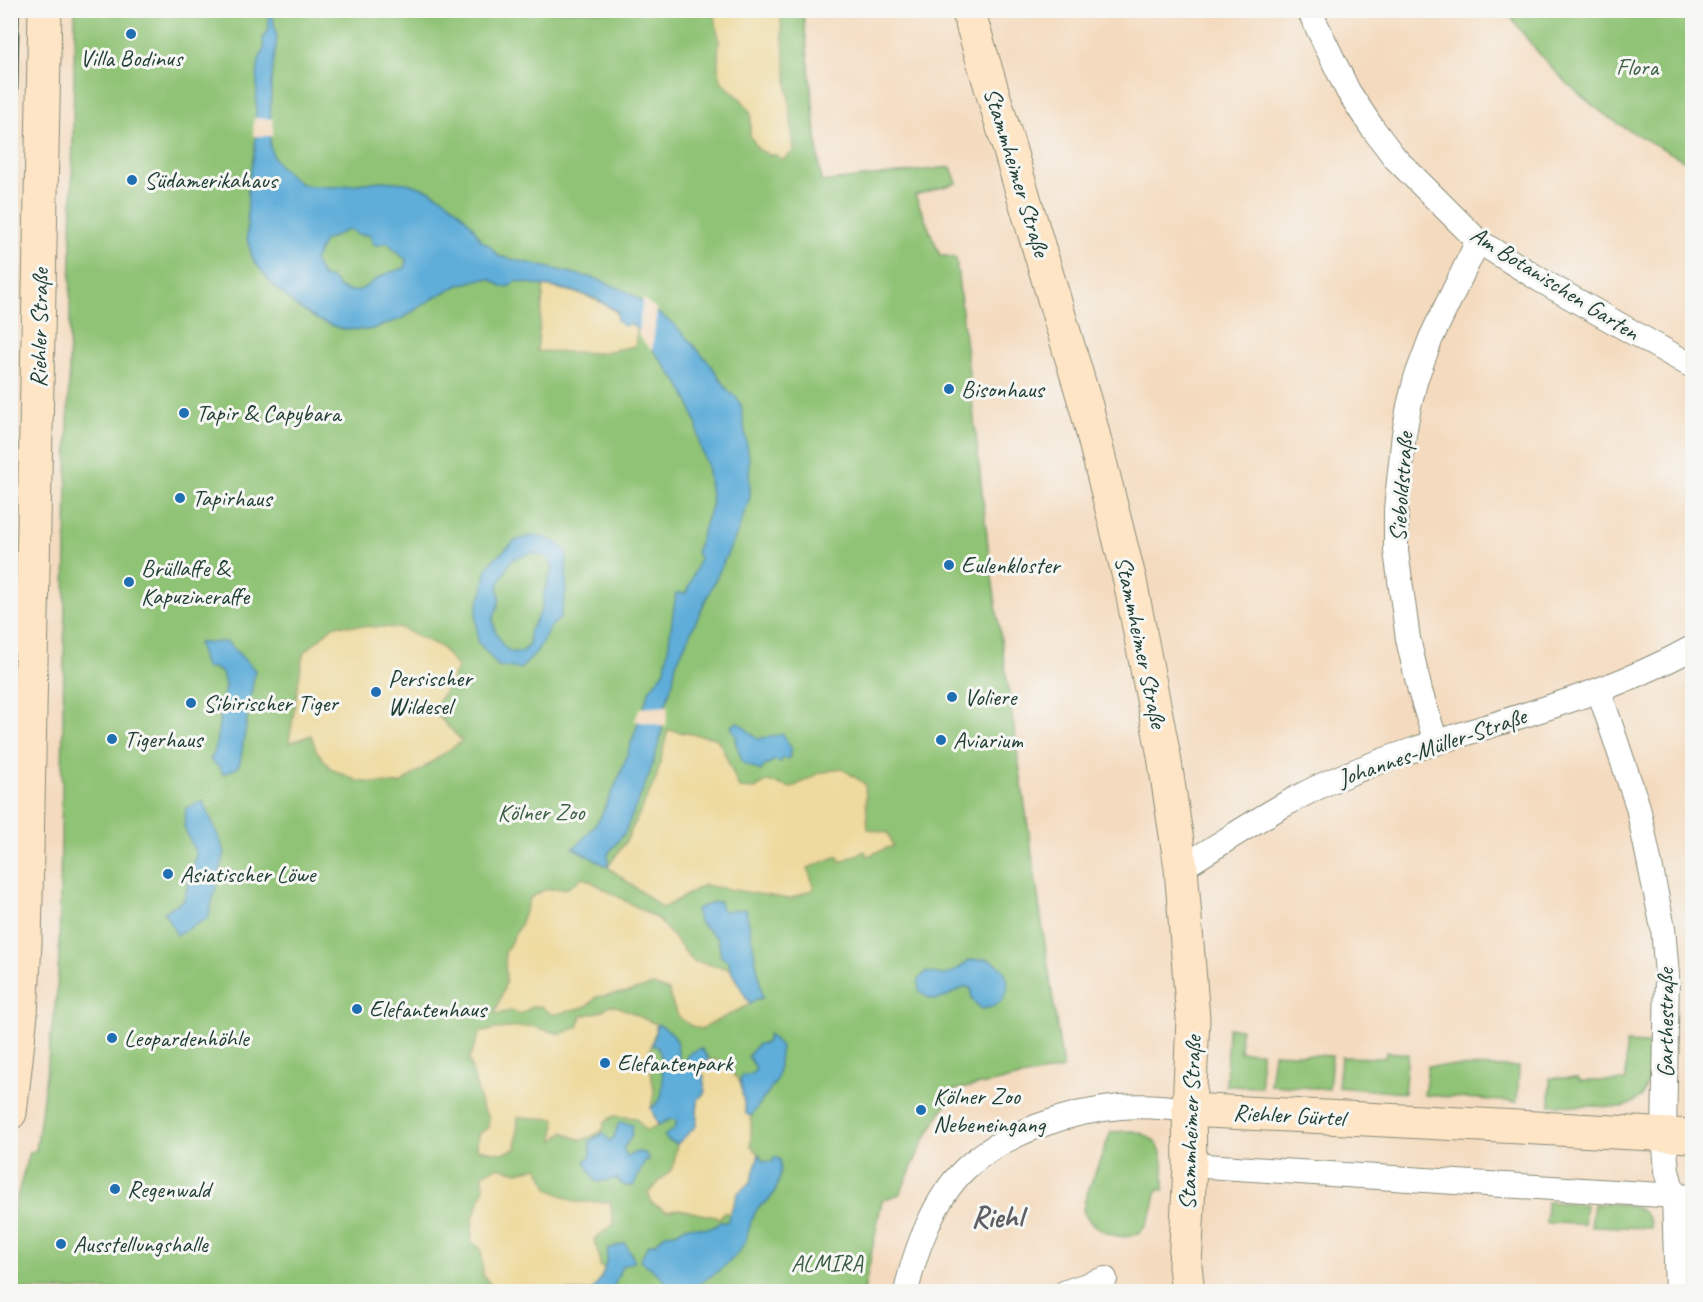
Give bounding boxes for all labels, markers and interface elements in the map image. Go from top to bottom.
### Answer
marker: Villa Bodinus [124,27,138,41]
place label: Villa Bodinus [80,43,184,73]
park label: Flora [1616,52,1659,82]
street label: Stammheimer Straße [977,84,1058,262]
place label: Südamerikahaus [144,165,279,195]
marker: Südamerikahaus [125,173,139,187]
street label: Am Botanischen Garten [1465,219,1646,348]
street label: Riehler Straße [23,266,55,388]
place label: Bisonhaus [961,374,1046,404]
marker: Bisonhaus [942,382,956,396]
place label: Tapir & Capybara [196,398,342,428]
marker: Tapir & Capybara [177,406,191,420]
street label: Sieboldstraße [1382,429,1420,543]
place label: Tapirhaus [192,483,274,513]
marker: Tapirhaus [173,491,187,505]
place label: Eulenkloster [961,550,1062,580]
place label: Brüllaffe & Kapuzineraffe [141,553,251,611]
street label: Stammheimer Straße [1108,553,1174,733]
marker: Eulenkloster [942,558,956,572]
marker: Brüllaffe & Kapuzineraffe [122,575,136,589]
place label: Persischer Wildesel [388,663,474,721]
place label: Voliere [964,682,1018,712]
marker: Persischer Wildesel [369,685,383,699]
place label: Sibirischer Tiger [203,688,340,718]
marker: Voliere [945,690,959,704]
marker: Sibirischer Tiger [184,696,198,710]
street label: Johannes-Müller-Straße [1333,700,1532,794]
place label: Tigerhaus [124,724,205,754]
place label: Aviarium [953,725,1023,755]
marker: Tigerhaus [105,732,119,746]
marker: Aviarium [934,733,948,747]
park label: Kölner Zoo [498,797,586,827]
place label: Asiatischer Löwe [180,859,317,889]
marker: Asiatischer Löwe [161,867,175,881]
street label: Garthestraße [1650,966,1680,1078]
place label: Elefantenhaus [369,994,489,1024]
marker: Elefantenhaus [350,1002,364,1016]
place label: Leopardenhöhle [124,1023,251,1053]
marker: Leopardenhöhle [105,1031,119,1045]
street label: Stammheimer Straße [1172,1033,1208,1211]
place label: Elefantenpark [617,1048,735,1078]
marker: Elefantenpark [598,1056,612,1070]
place label: Kölner Zoo Nebeneingang [933,1081,1046,1139]
street label: Riehler Gürtel [1232,1097,1349,1133]
marker: Kölner Zoo Nebeneingang [914,1103,928,1117]
place label: Regenwald [127,1174,214,1204]
marker: Regenwald [108,1182,122,1196]
district label: Riehl [971,1198,1029,1236]
place label: Ausstellungshalle [73,1229,210,1259]
marker: Ausstellungshalle [54,1237,68,1251]
park label: ALMIRA [791,1248,864,1278]

